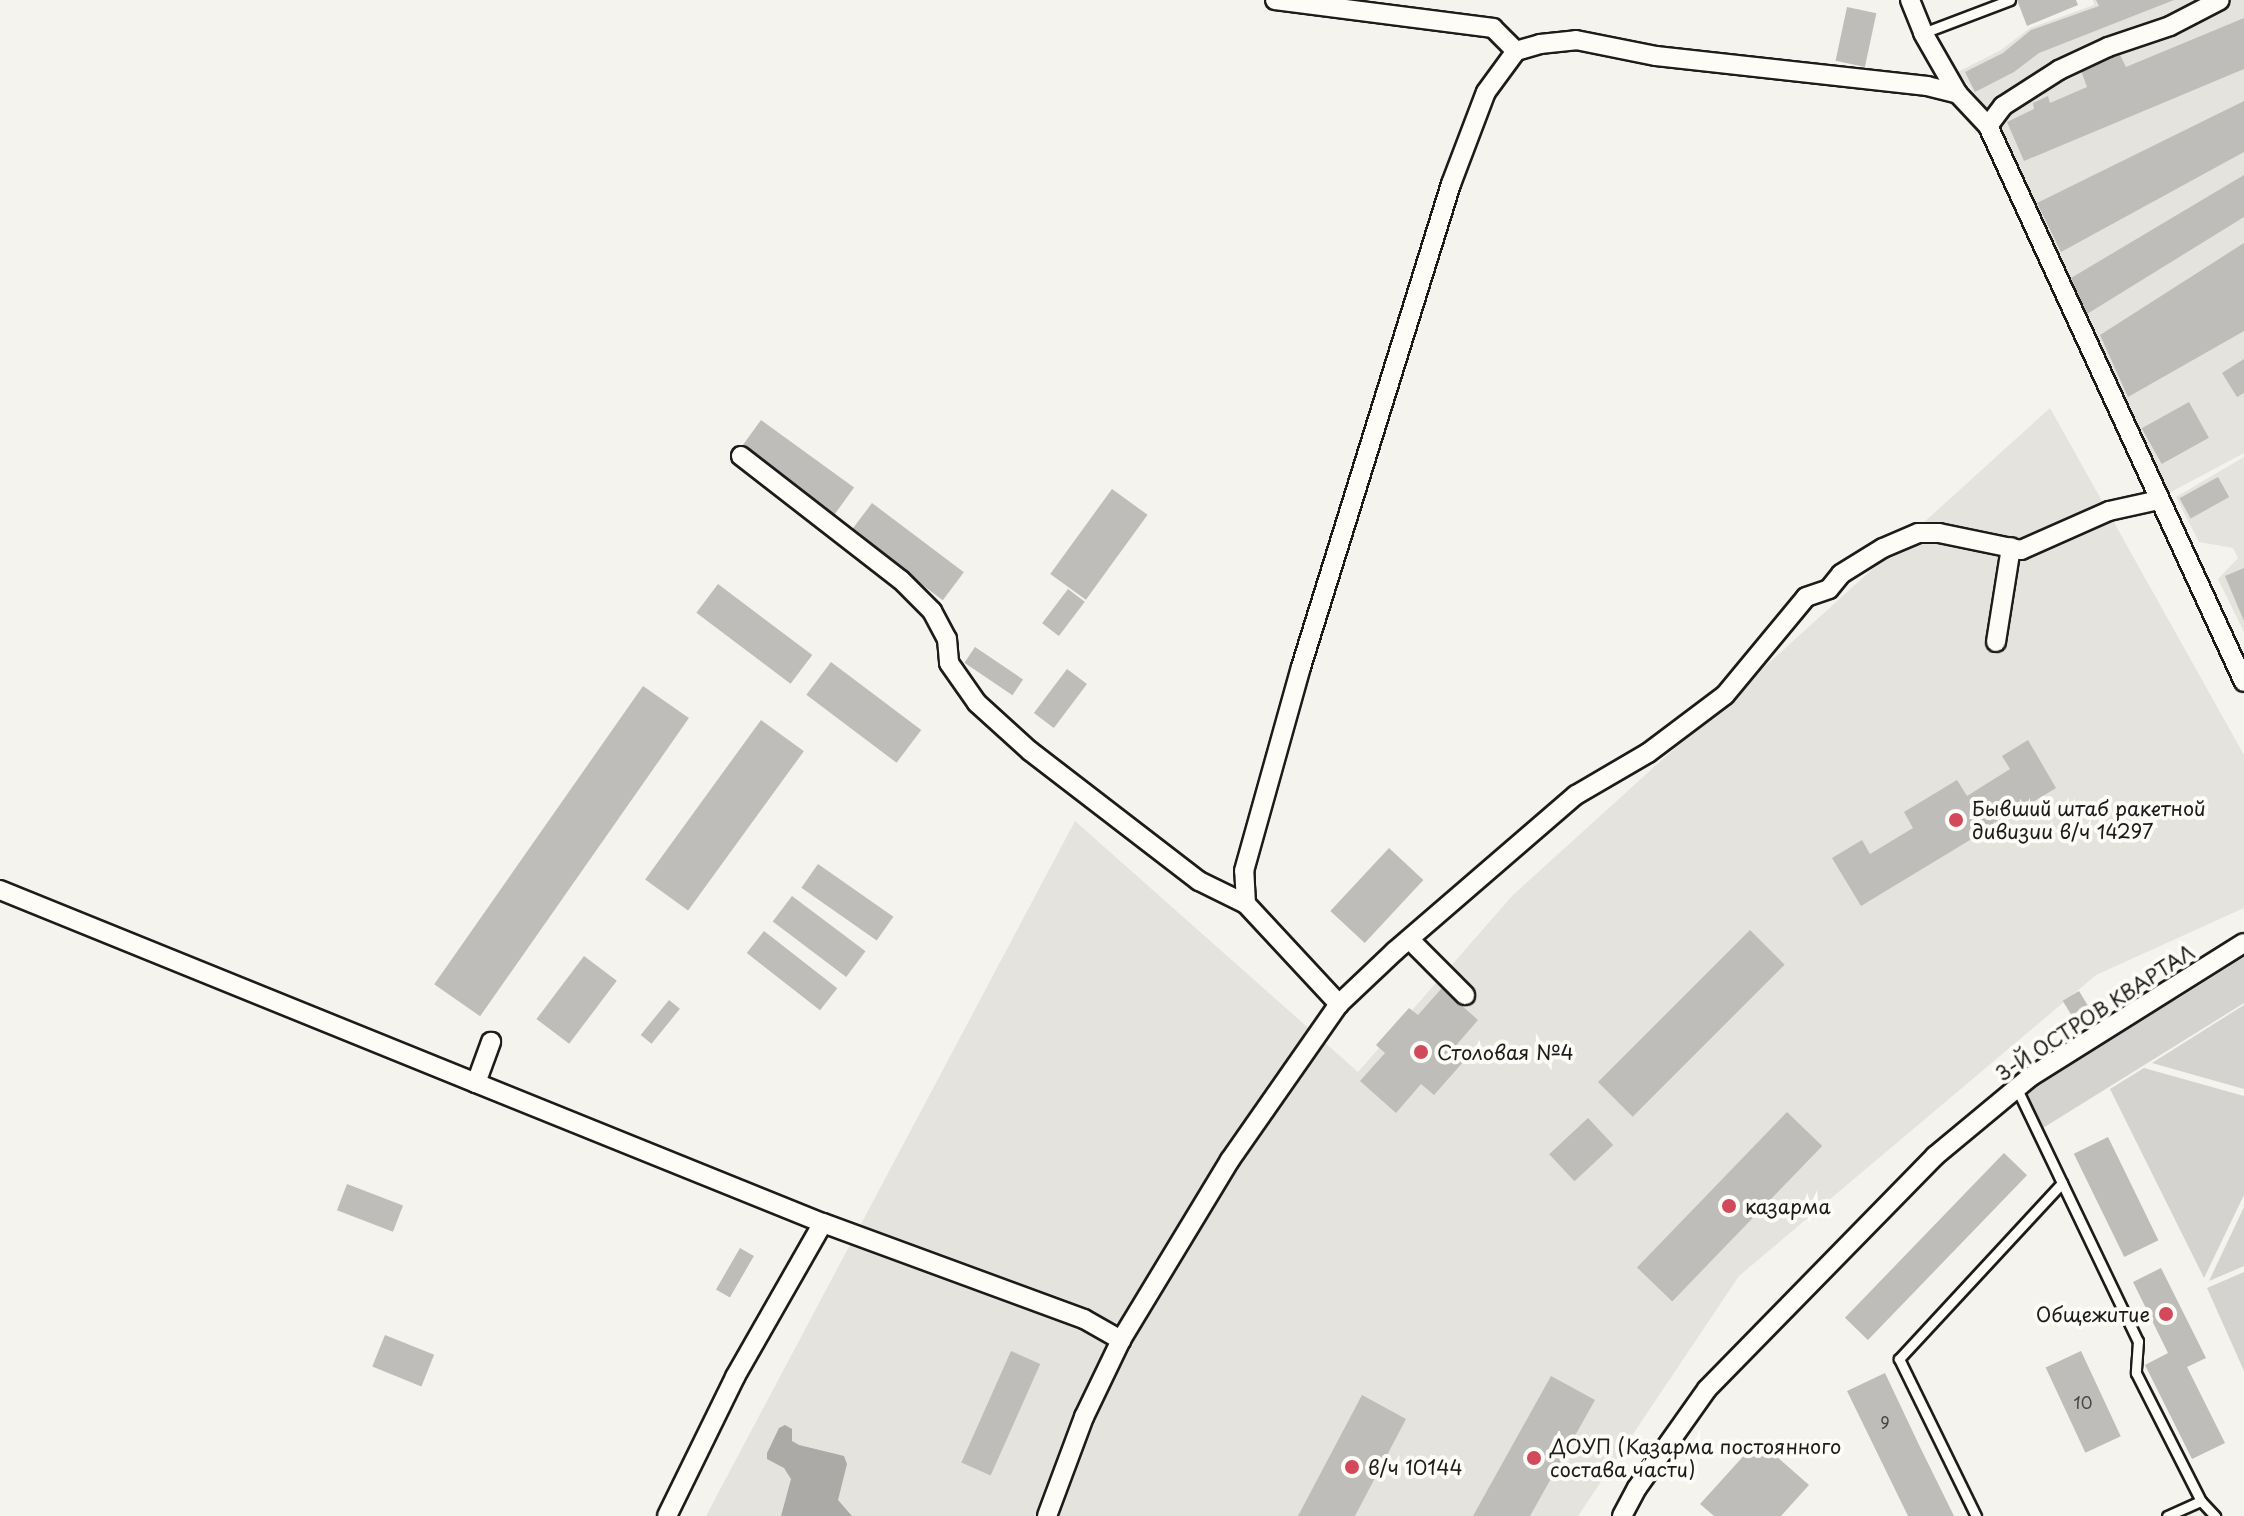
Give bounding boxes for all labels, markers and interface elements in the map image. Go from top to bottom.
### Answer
place label: Бывший штаб ракетной дивизии в/ч 14297 [1972,796,2207,843]
marker: Бывший штаб ракетной дивизии в/ч 14297 [1947,811,1965,829]
street label: 3-Й ОСТРОВ КВАРТАЛ [1991,940,2199,1086]
place label: Столовая №4 [1437,1040,1573,1064]
marker: Столовая №4 [1412,1043,1430,1061]
place label: казарма [1745,1194,1831,1218]
marker: казарма [1720,1197,1738,1215]
place label: Общежитие [2036,1302,2150,1326]
marker: Общежитие [2157,1305,2175,1323]
house number: 10 [2074,1392,2092,1412]
house number: 9 [1880,1412,1890,1432]
place label: ДОУП (Казарма постоянного состава части) [1550,1434,1841,1481]
marker: ДОУП (Казарма постоянного состава части) [1525,1449,1543,1467]
place label: в/ч 10144 [1368,1455,1463,1479]
marker: в/ч 10144 [1343,1458,1361,1476]

